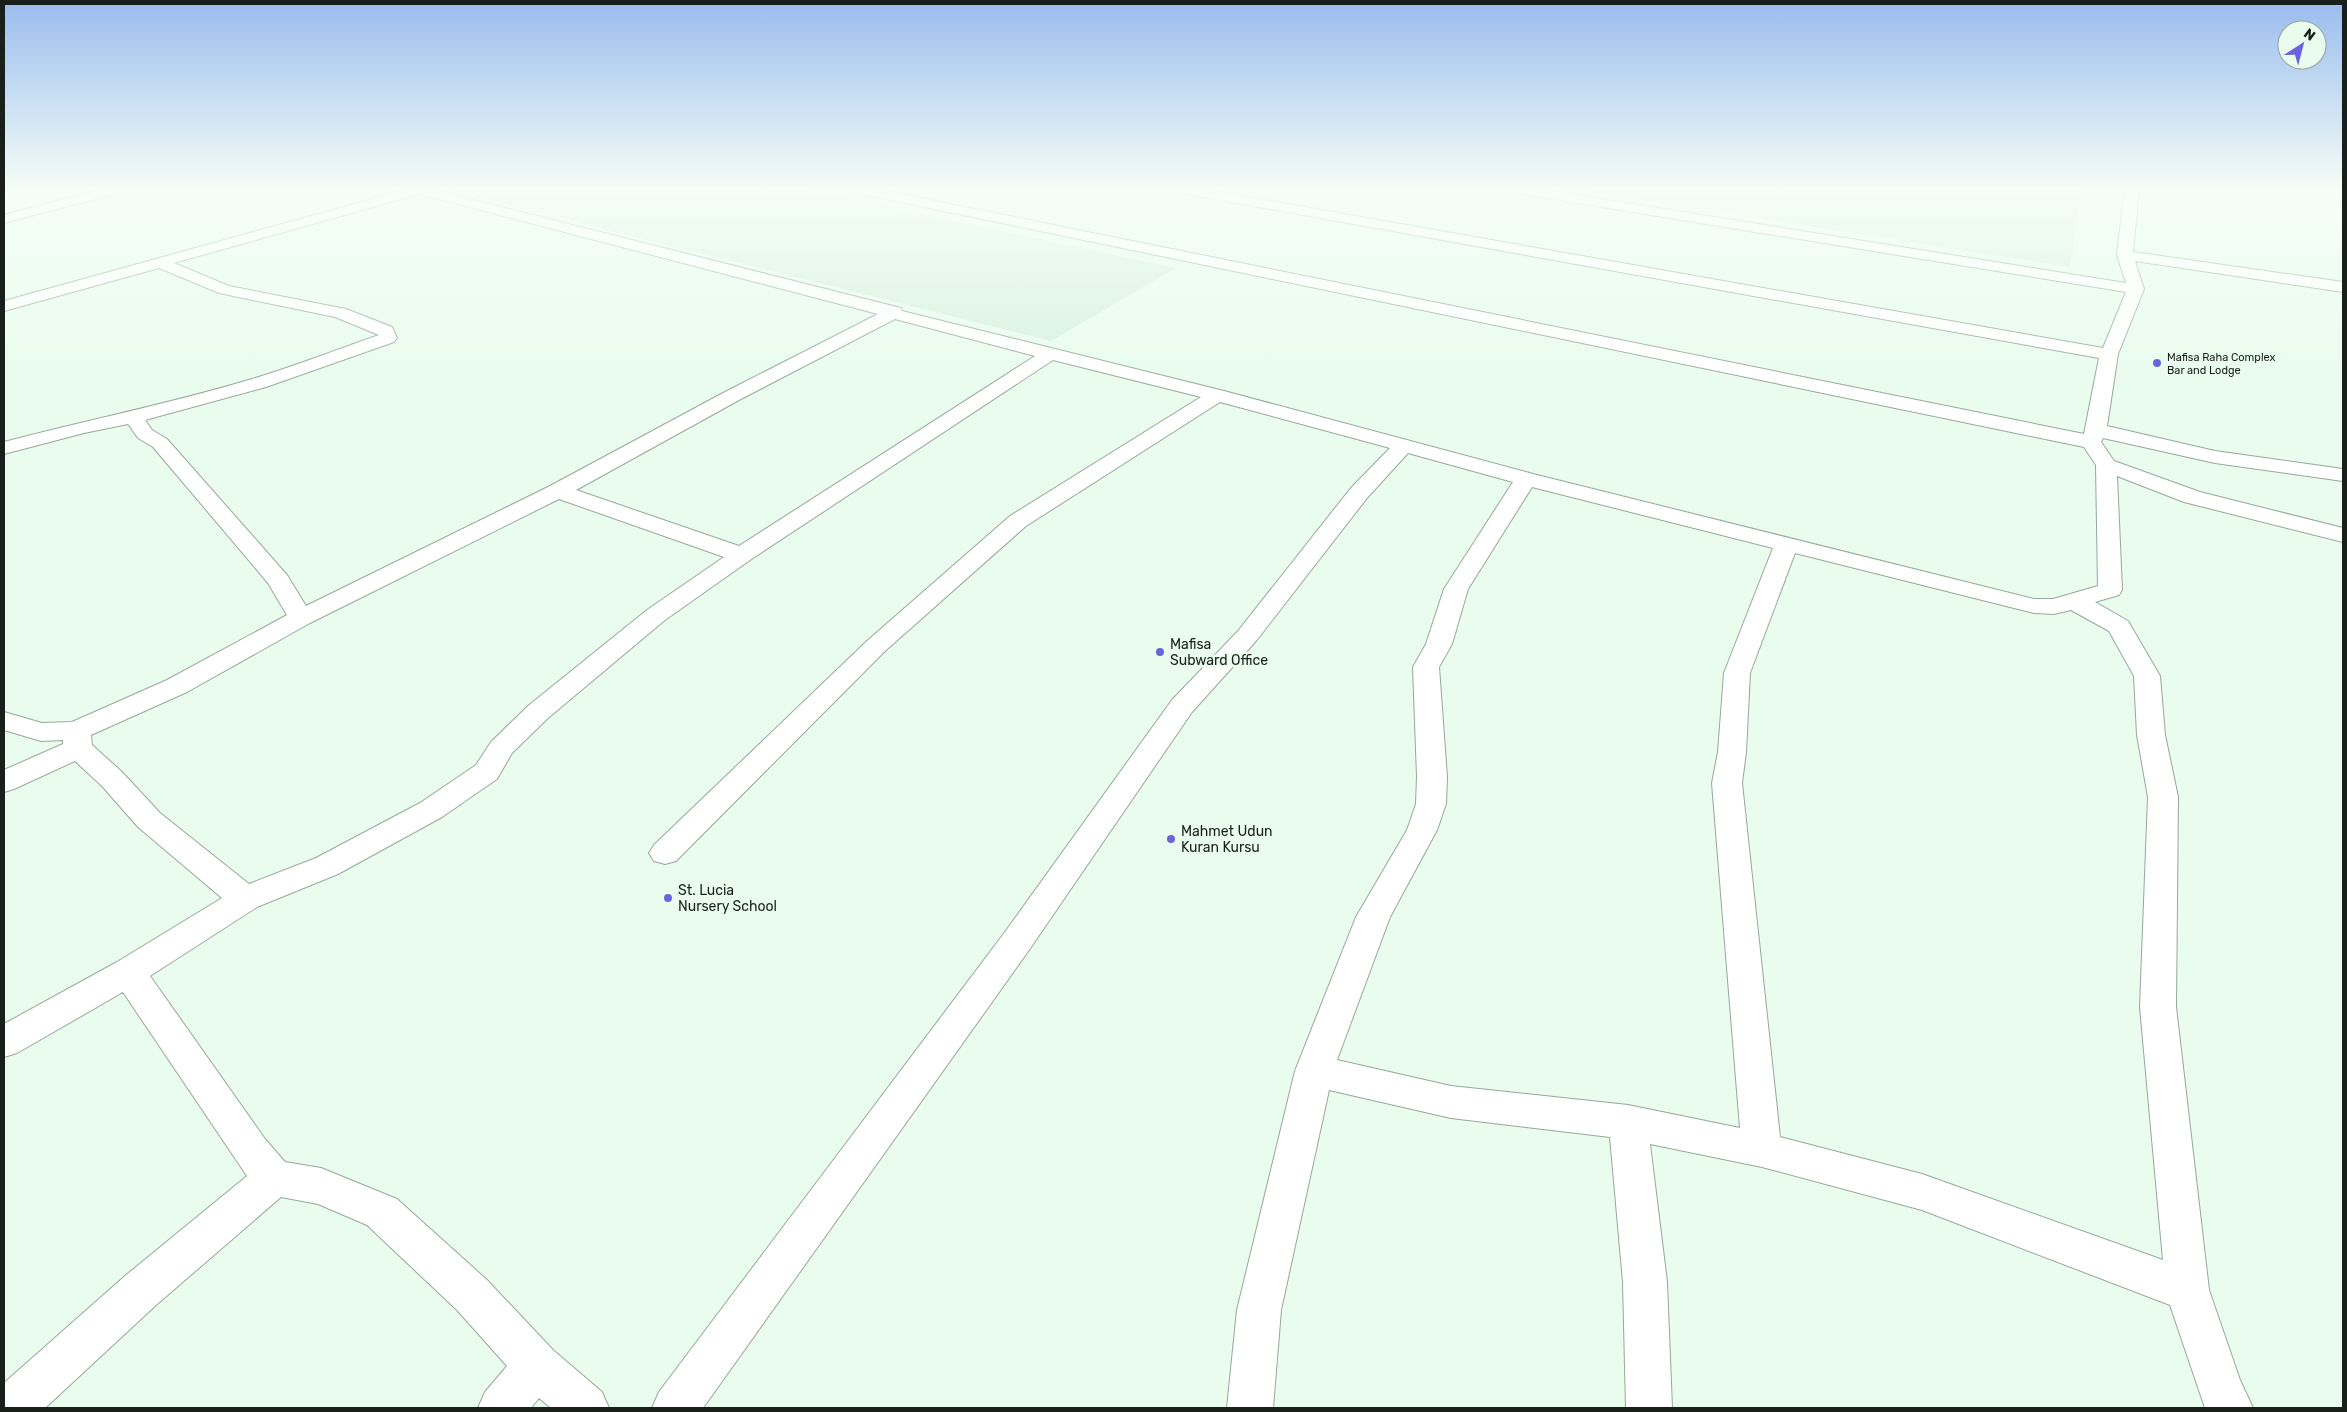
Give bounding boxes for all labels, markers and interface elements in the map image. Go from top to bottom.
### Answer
north arrow [2277,20,2327,70]
text: N [2300,25,2318,45]
place label: Mafisa Raha Complex Bar and Lodge [2167,351,2276,377]
marker: Mafisa Raha Complex Bar and Lodge [2151,357,2163,369]
place label: Mafisa Subward Office [1170,636,1268,669]
marker: Mafisa Subward Office [1154,646,1166,658]
place label: Mahmet Udun Kuran Kursu [1181,823,1273,856]
marker: Mahmet Udun Kuran Kursu [1165,833,1177,845]
place label: St. Lucia Nursery School [678,882,777,915]
marker: St. Lucia Nursery School [662,892,674,904]

